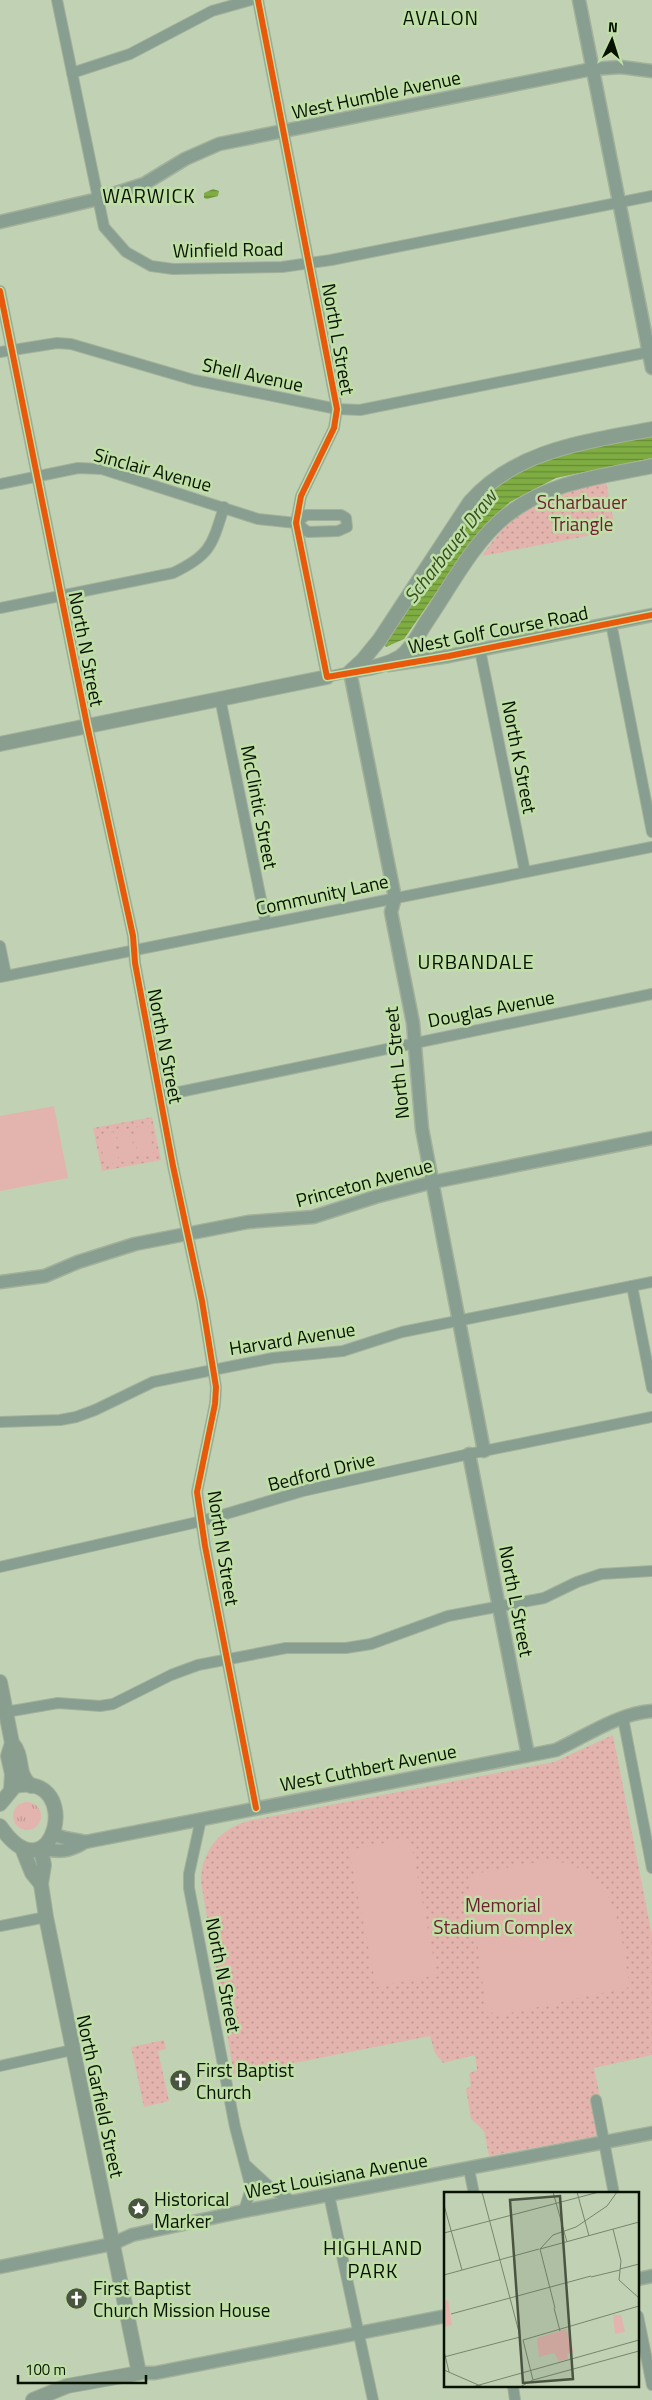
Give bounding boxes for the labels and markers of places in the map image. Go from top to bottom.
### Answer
place label: First Baptist Church [196,2055,294,2106]
church icon: First Baptist Church [168,2068,192,2092]
place label: Historical Marker [154,2184,229,2235]
place icon: Historical Marker [126,2197,150,2221]
place label: First Baptist Church Mission House [93,2273,270,2324]
church icon: First Baptist Church Mission House [65,2286,89,2310]

